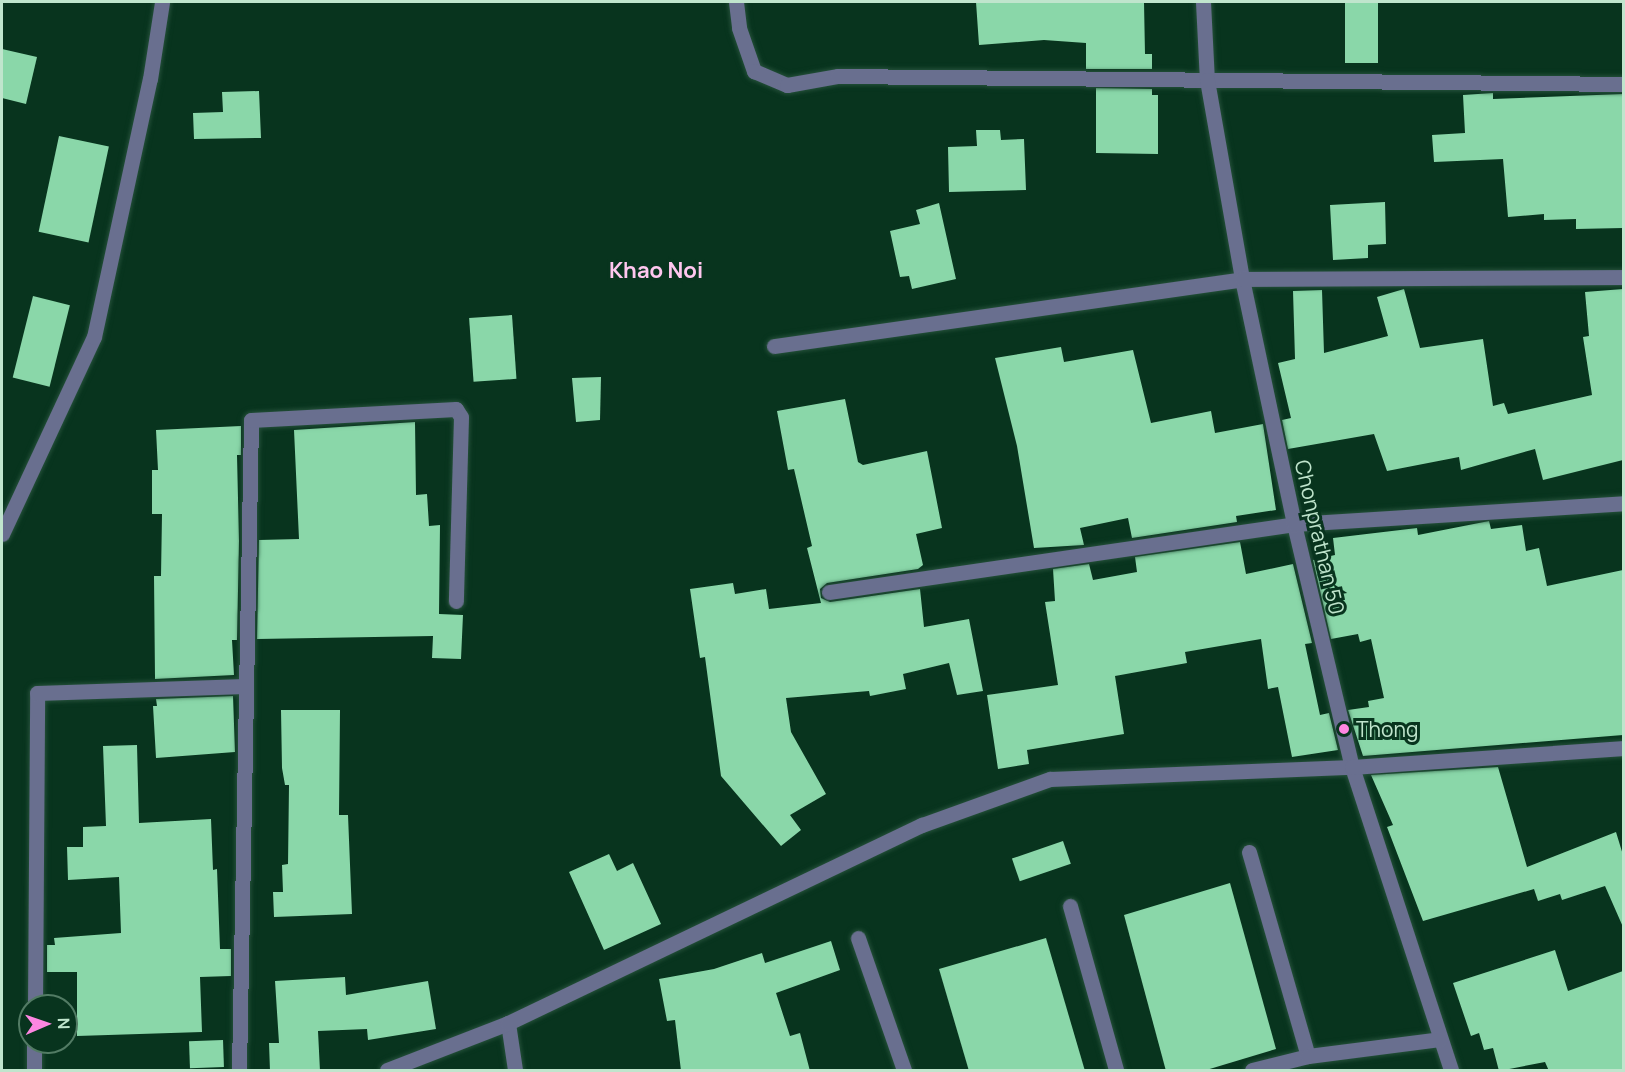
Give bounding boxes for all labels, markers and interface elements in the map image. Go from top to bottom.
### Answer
district label: Khao Noi [609,258,703,284]
street label: Chonprathan 50 [1290,457,1350,617]
place label: Thong [1356,716,1418,742]
marker: Thong [1337,722,1351,736]
north arrow [18,994,78,1054]
text: N [53,1017,75,1030]

